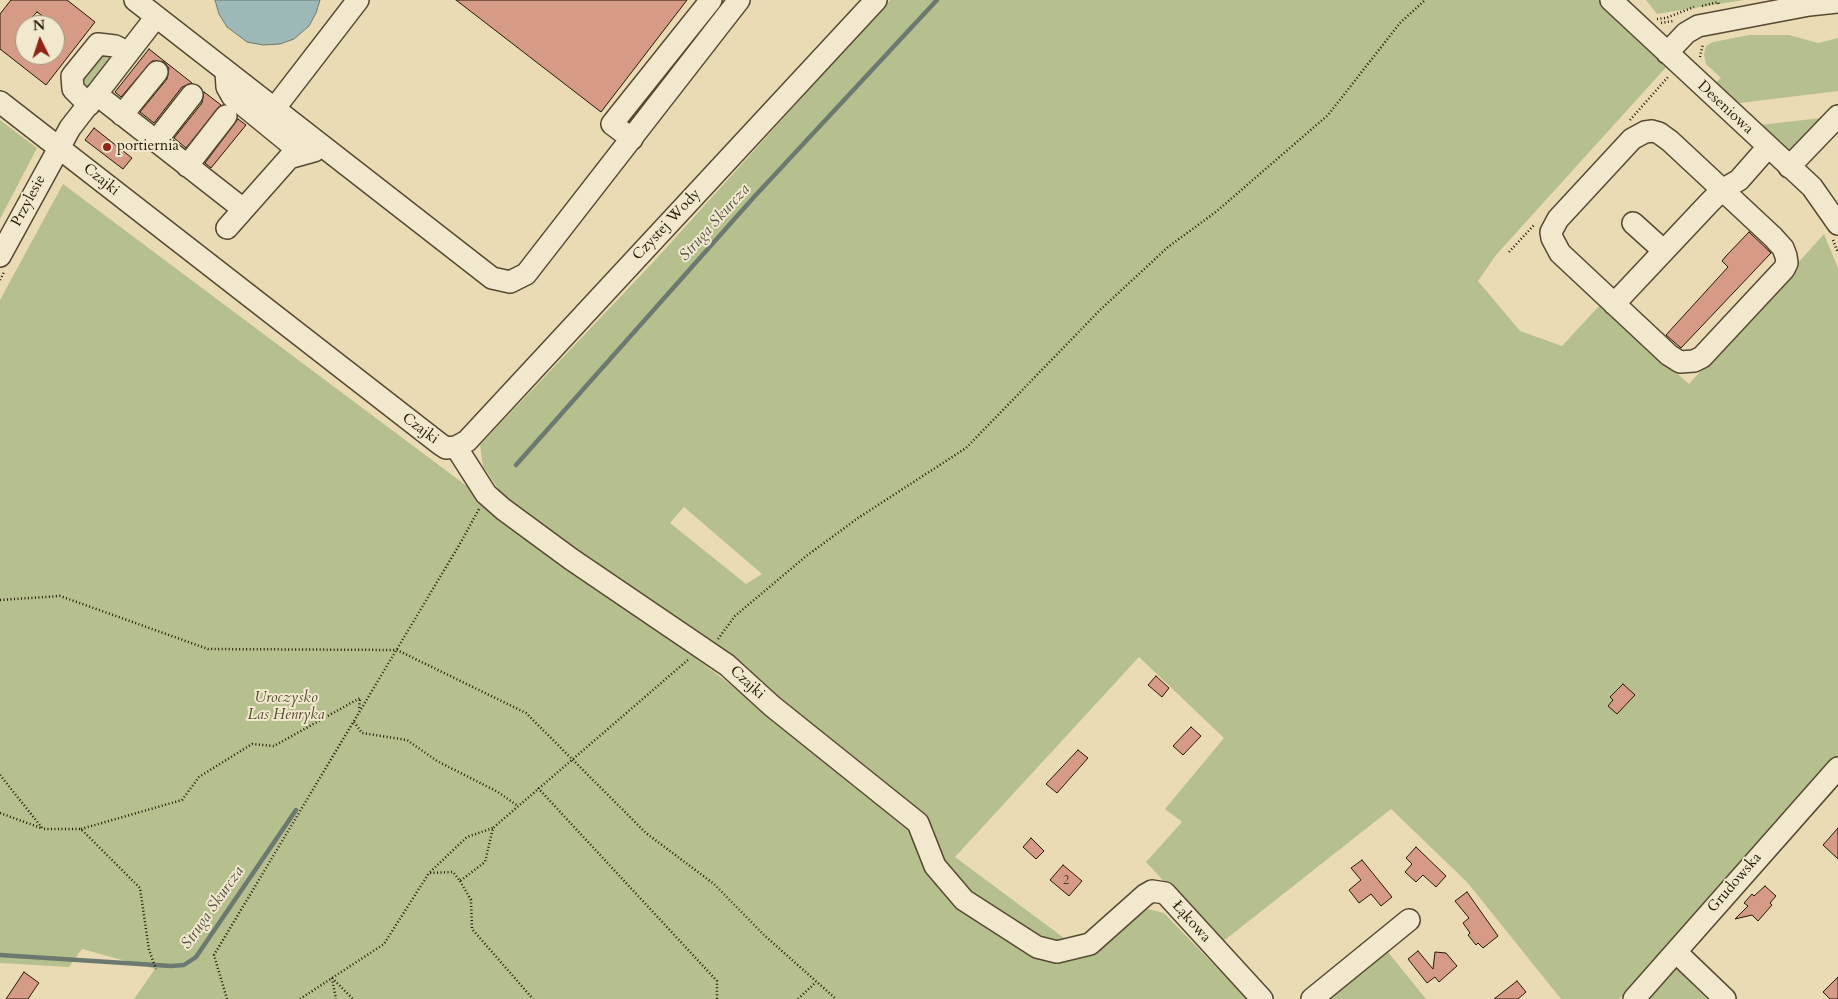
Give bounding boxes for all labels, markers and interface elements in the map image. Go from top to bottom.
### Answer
north arrow [15,15,65,65]
text: N [32,16,46,35]
street label: Deseniowa [1693,77,1757,139]
place label: portiernia [117,138,179,156]
marker: portiernia [101,141,113,153]
street label: Czajki [79,160,123,200]
street label: Przylesie [8,172,50,230]
water label: Struga Skurcza [676,181,754,265]
street label: Czystej Wody [629,185,705,265]
street label: Czajki [398,409,442,449]
street label: Czajki [726,663,768,703]
park label: Uroczysko Las Henryka [248,690,324,725]
street label: Grudowska [1704,849,1766,917]
water label: Struga Skurcza [177,863,249,953]
house number: 2 [1063,874,1069,888]
street label: Łąkowa [1168,897,1214,947]

